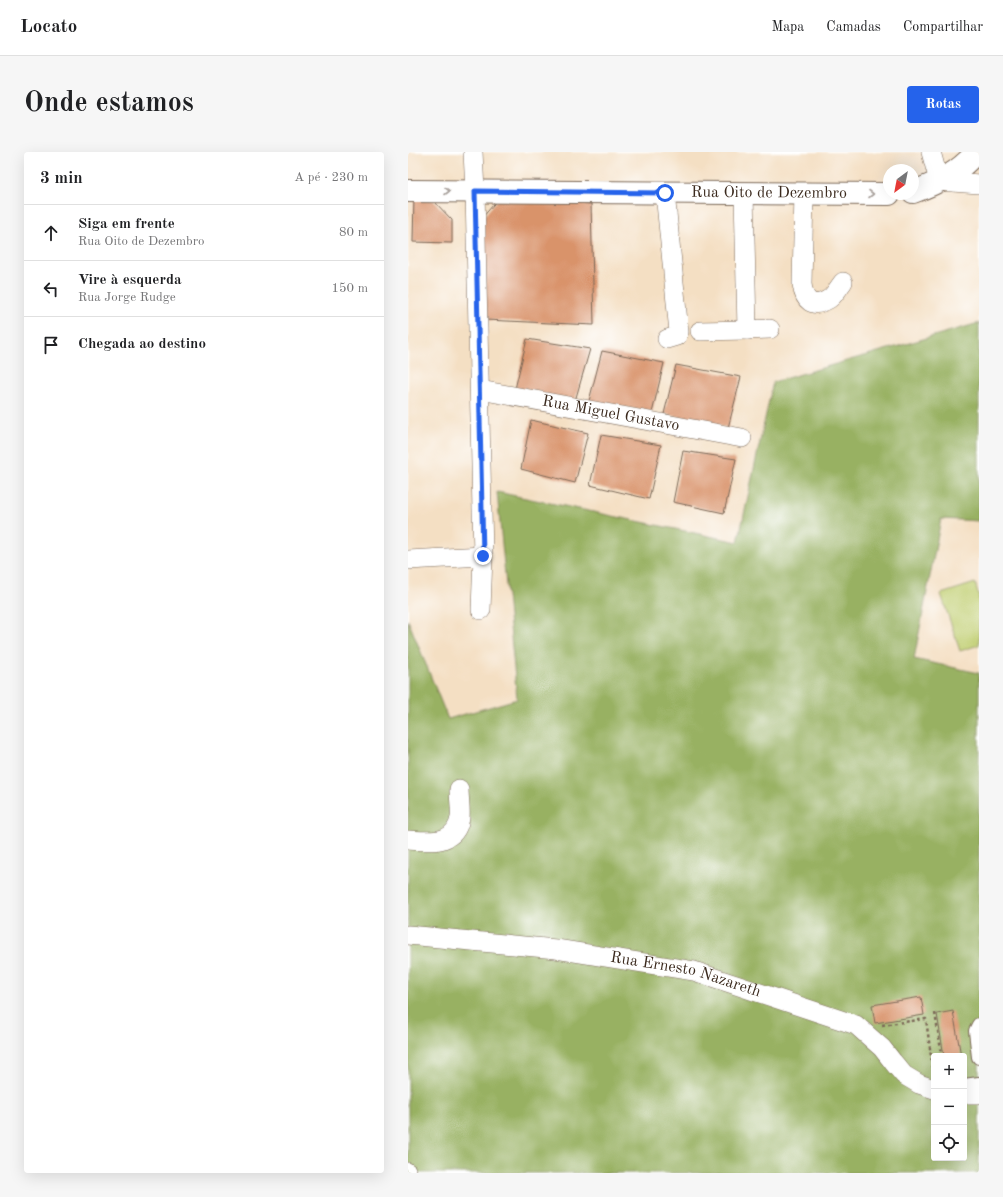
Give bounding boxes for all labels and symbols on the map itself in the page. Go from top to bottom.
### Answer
north arrow [883,164,919,200]
route start [656,184,674,202]
street label: Rua Oito de Dezembro [691,185,847,202]
one-way arrow [444,187,450,195]
one-way arrow [868,190,874,198]
street label: Rua Miguel Gustavo [541,394,681,434]
route end [474,547,492,565]
street label: Rua Ernesto Nazareth [609,950,763,1001]

